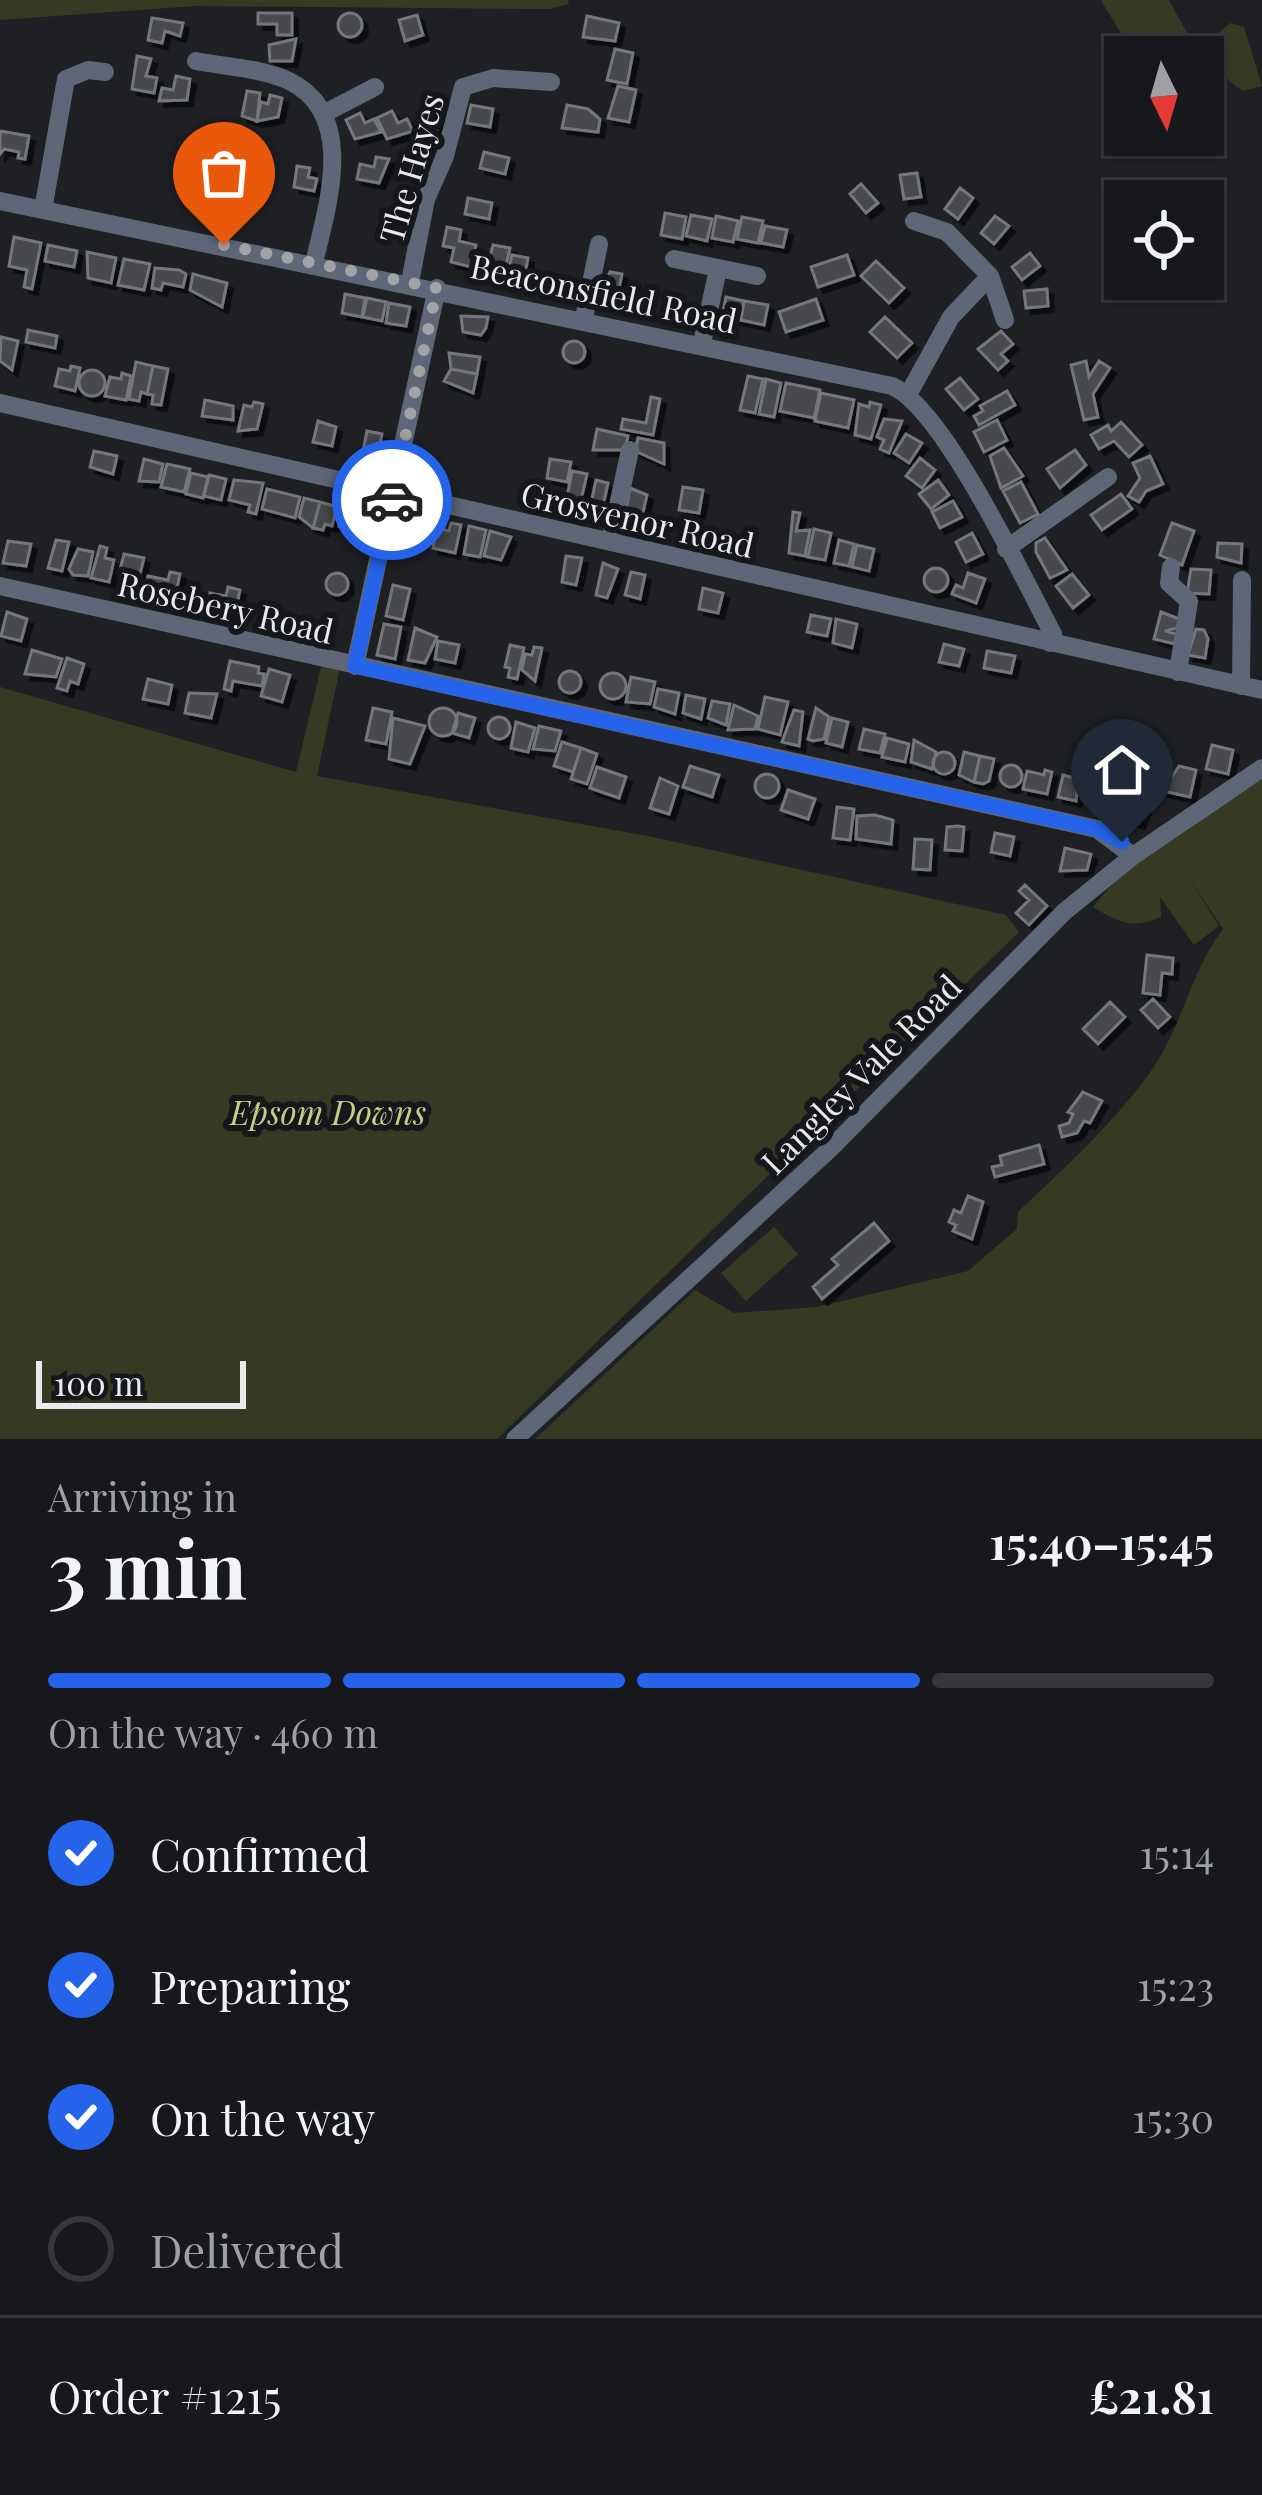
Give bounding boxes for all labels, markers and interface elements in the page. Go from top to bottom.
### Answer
north arrow [1104,36,1224,156]
map controls [1104,36,1224,300]
street label: The Hayes [368,88,452,248]
pin [173,122,275,245]
icon: bag [191,140,257,206]
button: locate [1104,180,1224,300]
street label: Beaconsfield Road [467,242,741,342]
courier [332,440,452,560]
icon: car [359,467,425,533]
street label: Grosvenor Road [517,470,759,566]
street label: Rosebery Road [114,560,338,652]
pin [1071,719,1173,842]
icon: home [1089,737,1155,803]
street label: Langley Vale Road [751,964,969,1182]
park label: Epsom Downs [228,1089,427,1133]
scale bar [36,1355,246,1408]
text: 100 m [54,1360,143,1404]
text: Arriving in [48,1470,237,1522]
text: 15:40–15:45 [989,1511,1214,1571]
text: 3 min [48,1515,247,1619]
text: On the way · 460 m [48,1706,378,1758]
icon: check [48,1820,114,1886]
text: Confirmed [150,1823,369,1883]
text: 15:14 [1140,1827,1214,1879]
icon: check [48,1952,114,2018]
text: Preparing [150,1955,350,2015]
text: 15:23 [1137,1959,1214,2011]
icon: check [48,2084,114,2150]
text: On the way [150,2087,375,2147]
text: 15:30 [1132,2091,1214,2143]
text: Delivered [150,2219,344,2279]
text: Order #1215 [48,2365,281,2425]
text: £21.81 [1089,2365,1214,2425]

